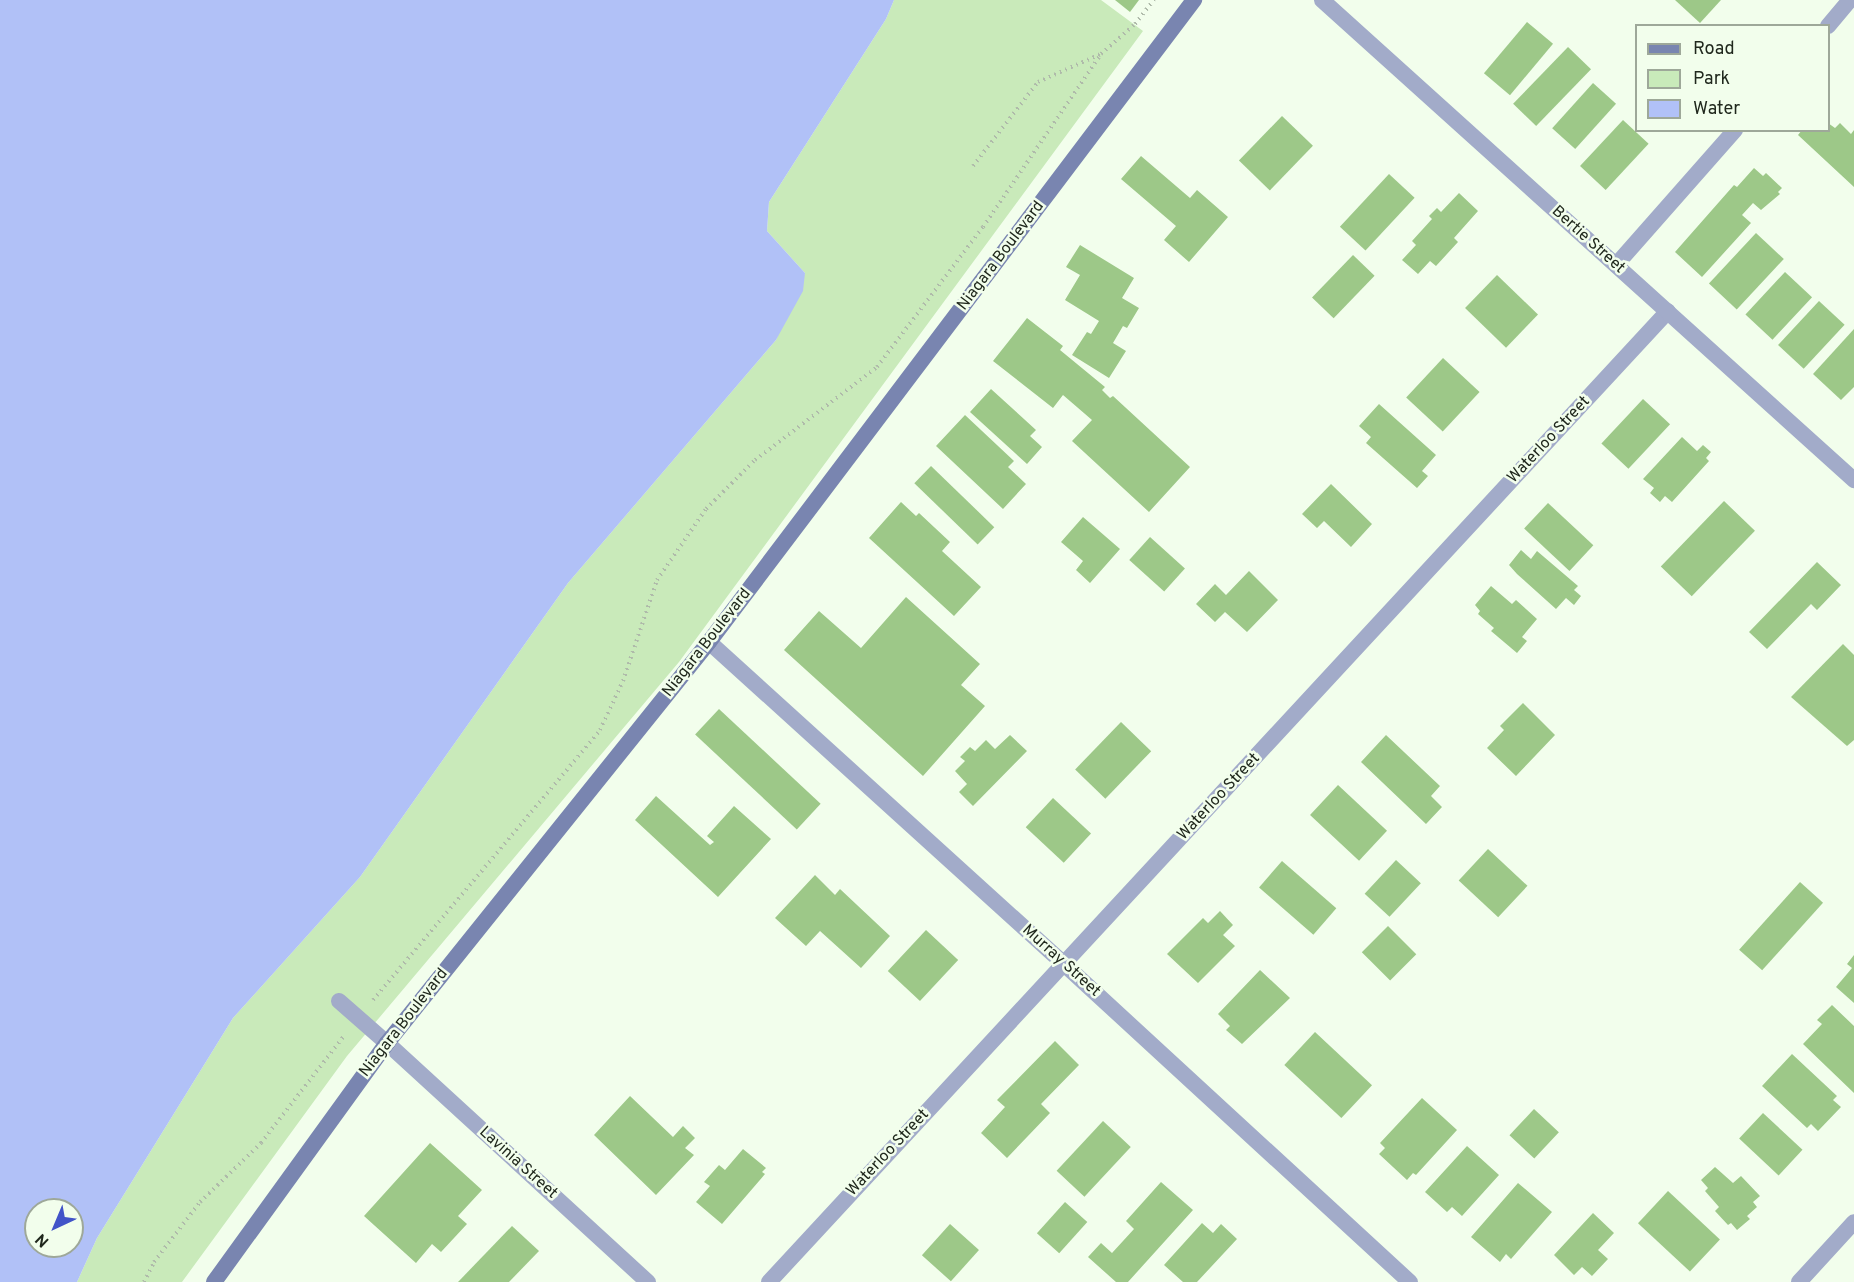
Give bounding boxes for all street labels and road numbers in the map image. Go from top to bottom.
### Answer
street label: Niagara Boulevard [954,197,1048,315]
street label: Bertie Street [1547,202,1629,278]
street label: Waterloo Street [1504,392,1594,488]
street label: Niagara Boulevard [659,585,755,701]
street label: Waterloo Street [1174,749,1264,845]
street label: Murray Street [1018,921,1104,1001]
street label: Niagara Boulevard [356,965,452,1081]
street label: Waterloo Street [843,1105,933,1201]
street label: Lavinia Street [475,1123,561,1203]

